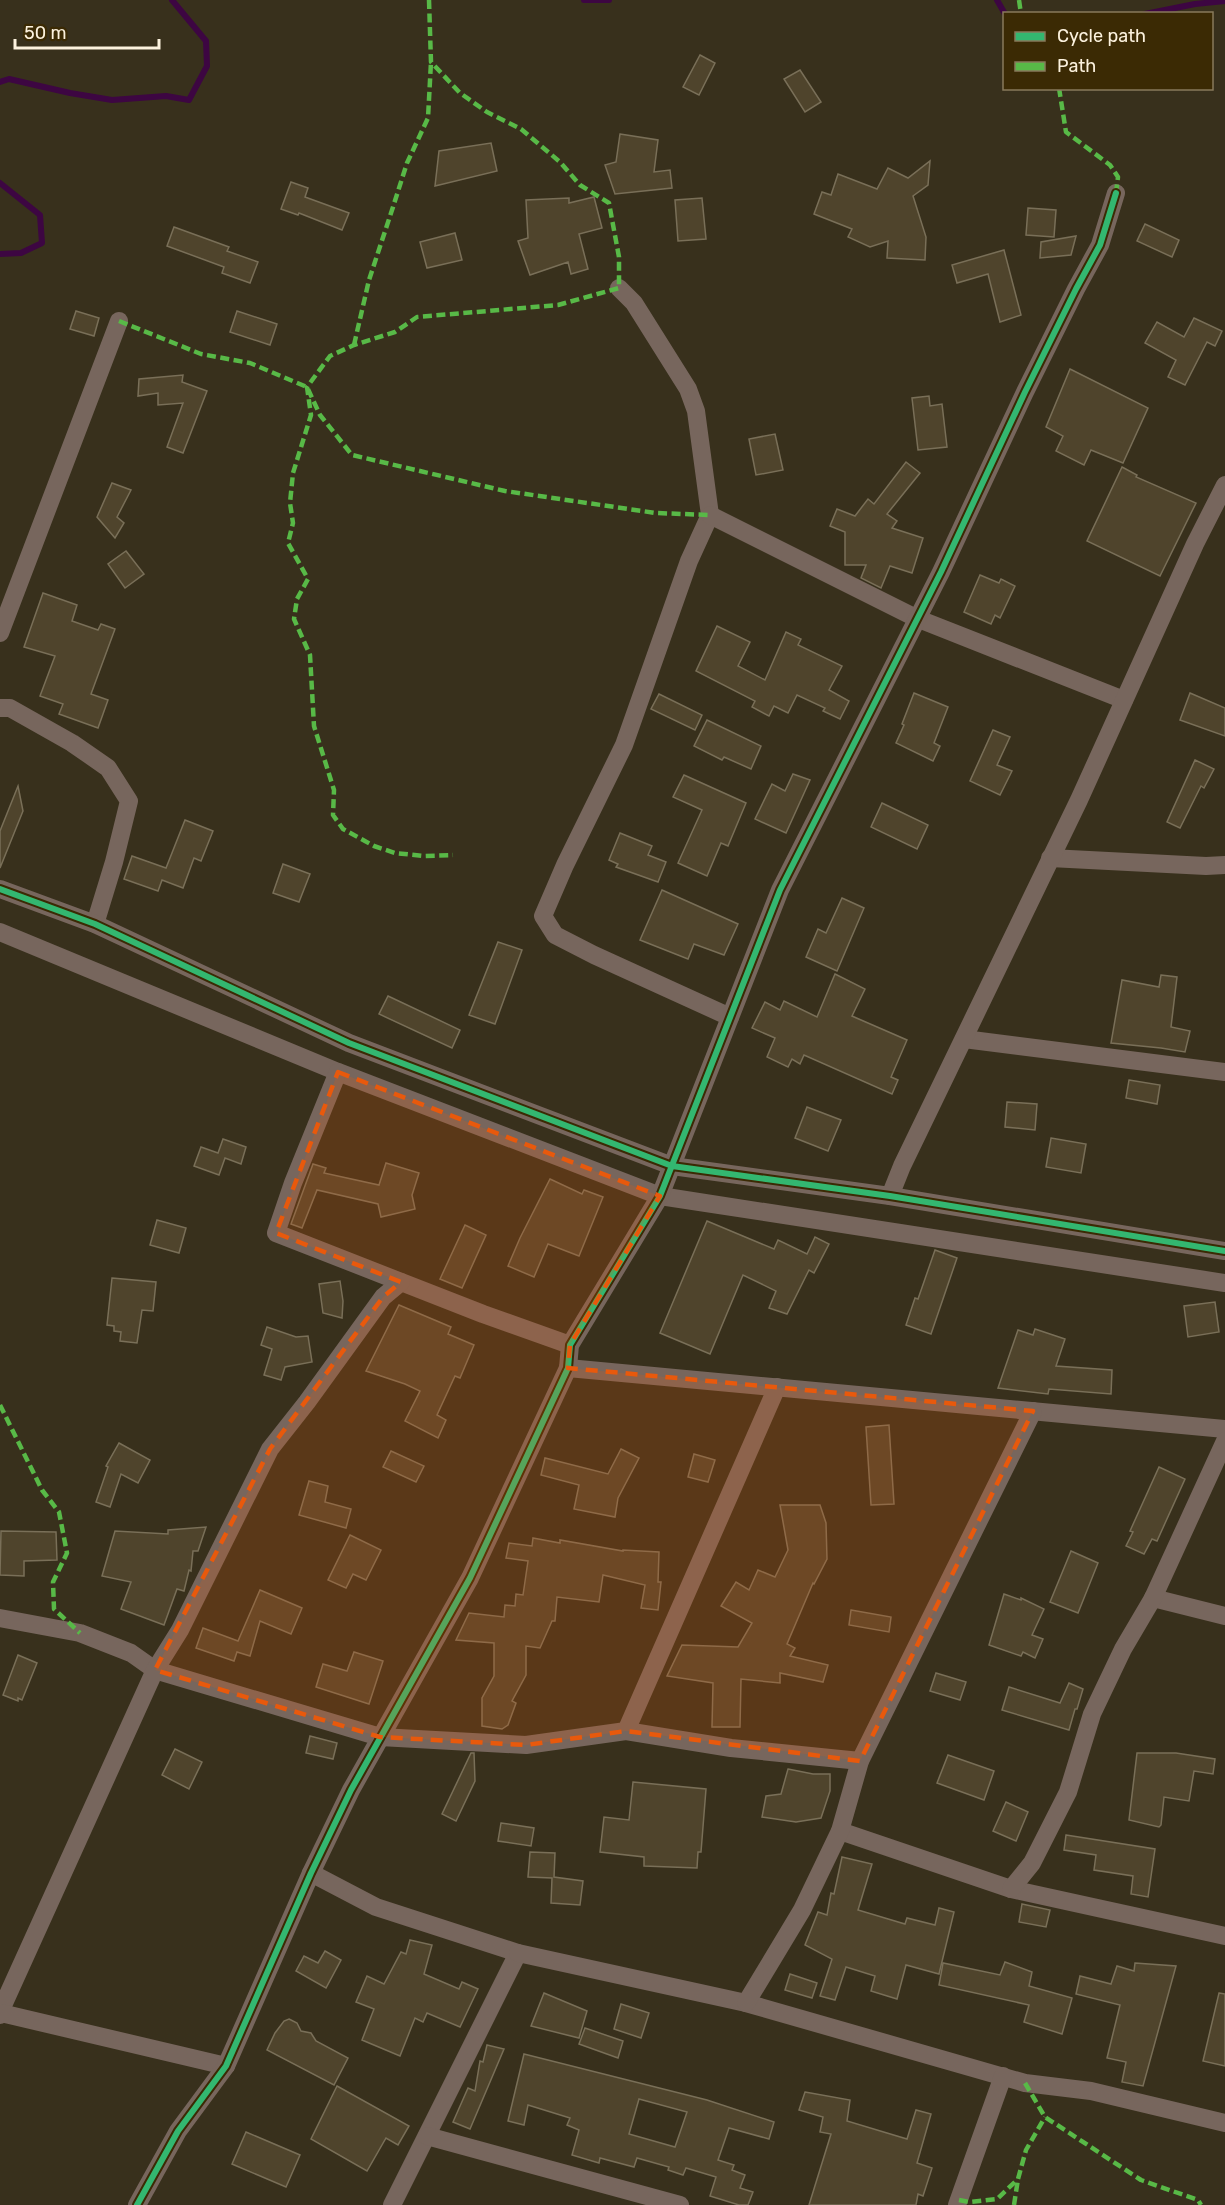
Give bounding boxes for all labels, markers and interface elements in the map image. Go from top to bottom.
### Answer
scale bar [15,12,159,50]
legend [1003,12,1213,90]
text: 50 m [24,22,67,44]
text: Cycle path [1057,25,1146,47]
text: Path [1057,55,1096,77]

